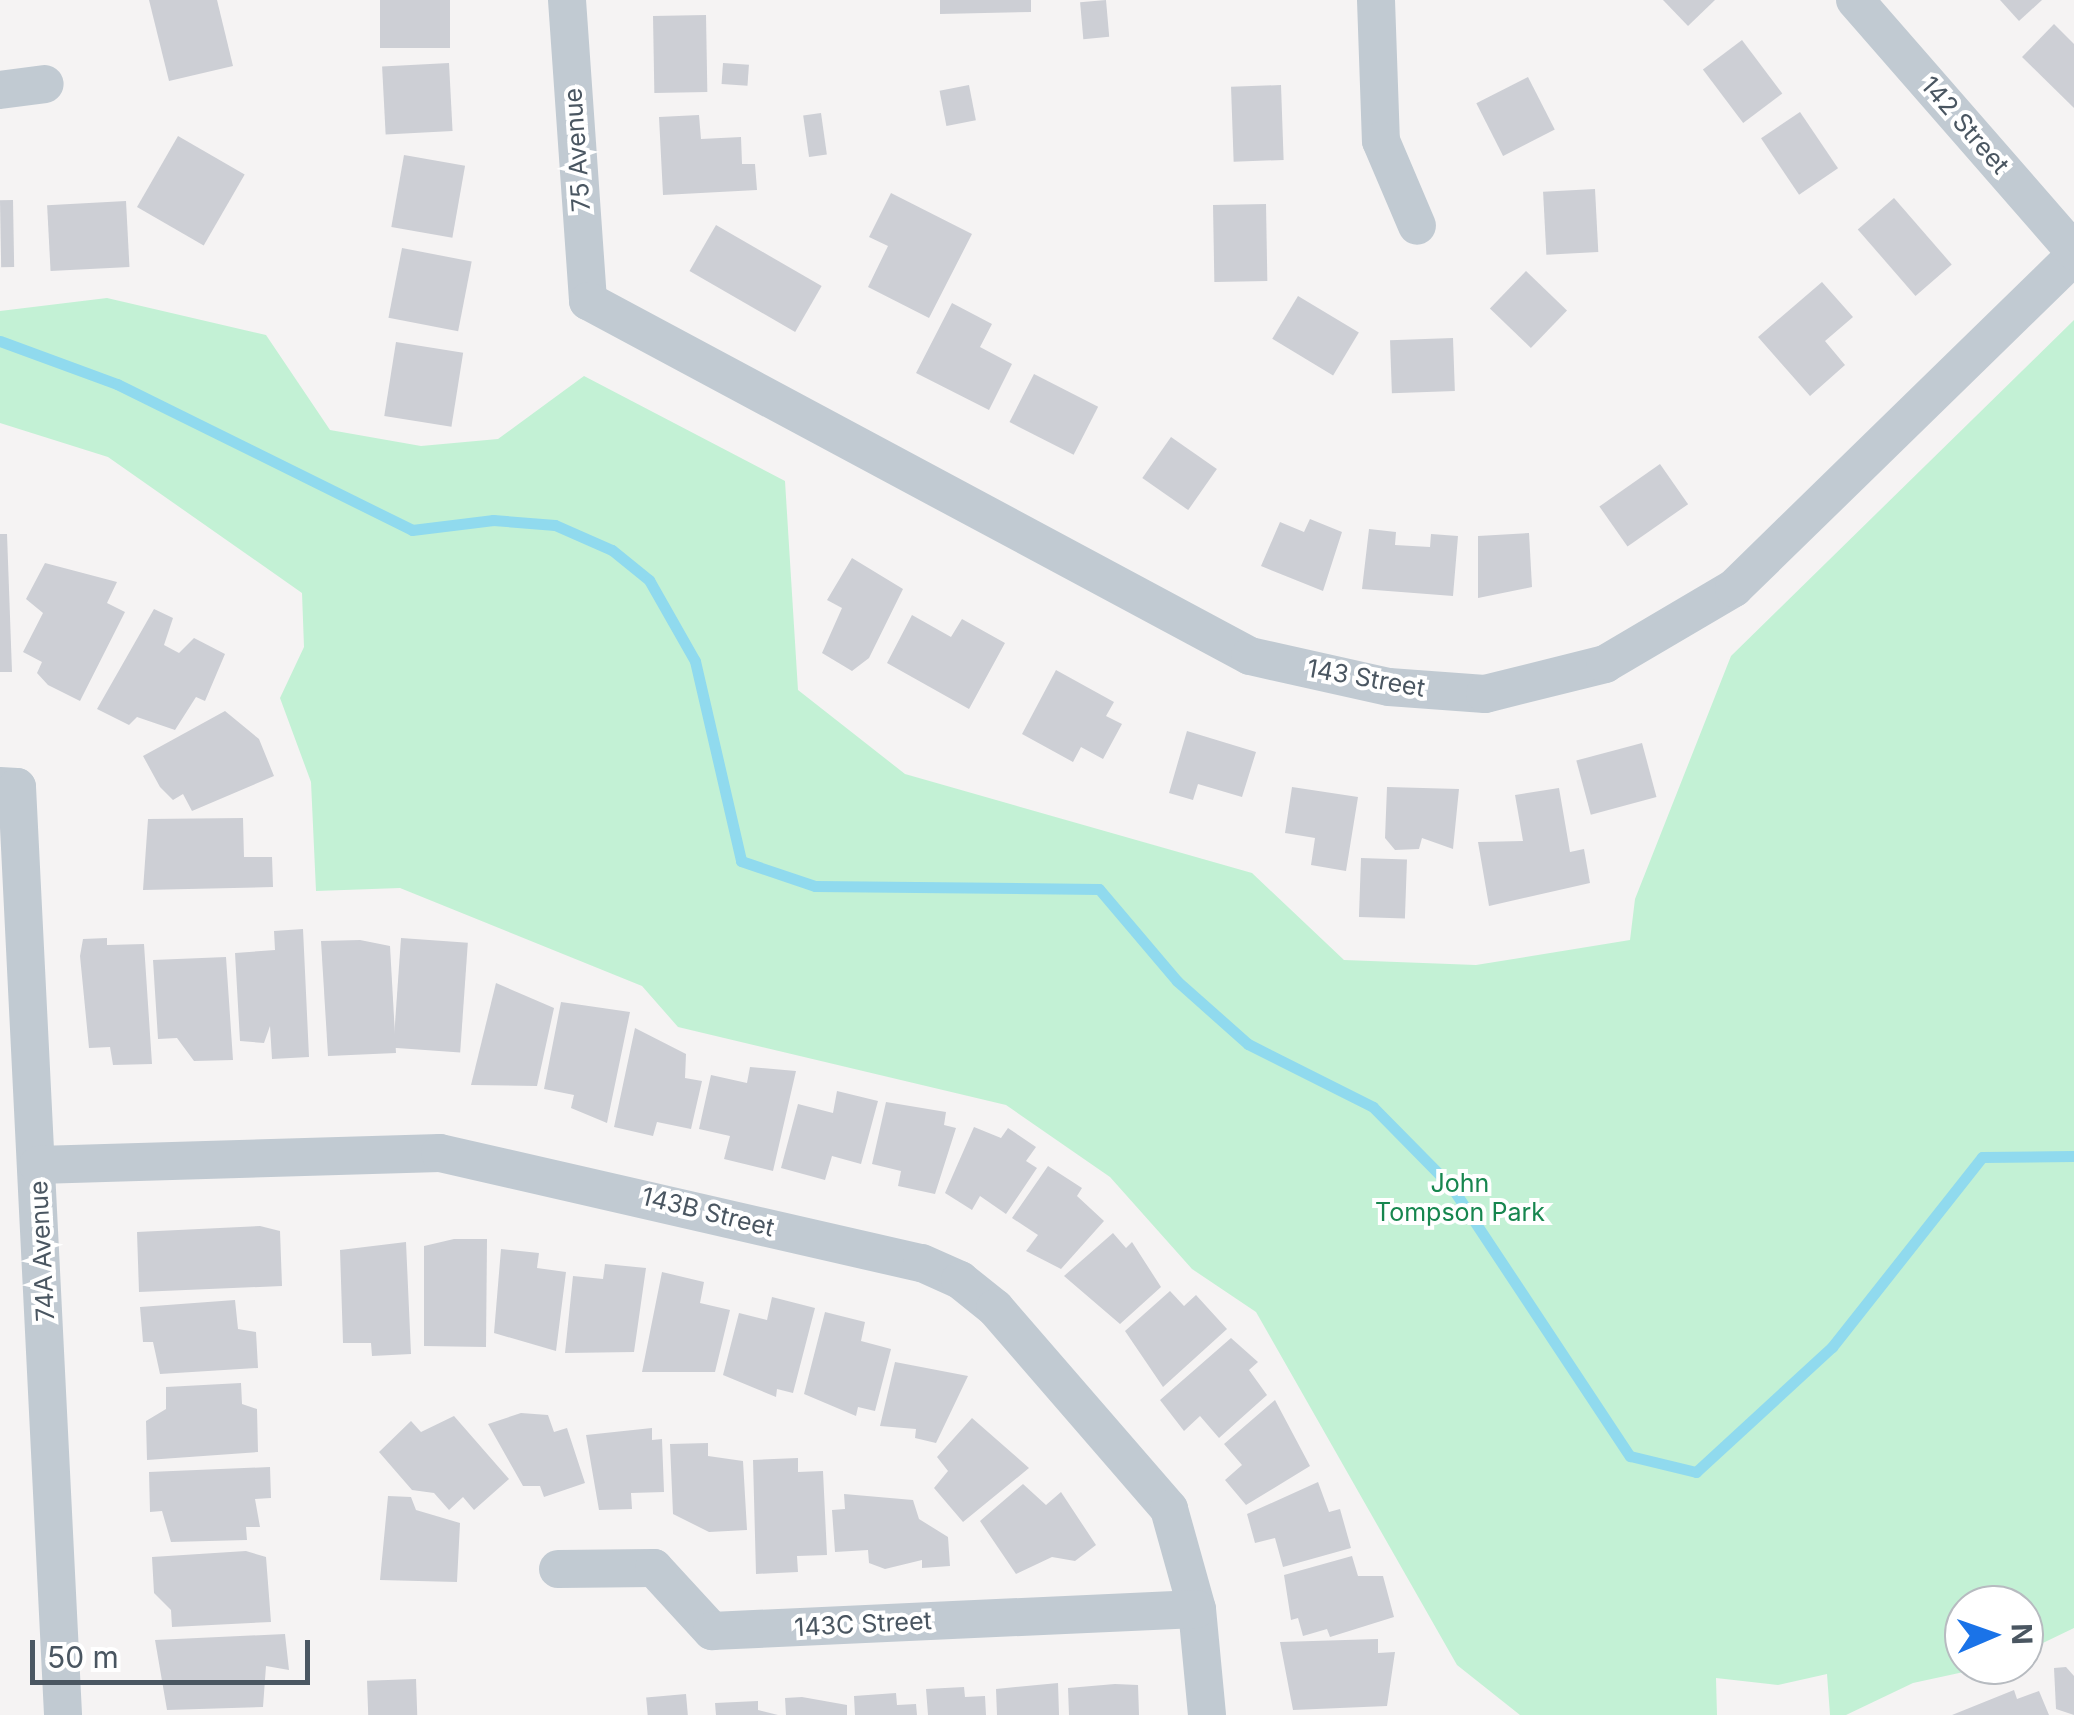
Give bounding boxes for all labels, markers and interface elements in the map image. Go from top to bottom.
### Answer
street label: 142 Street [1915,70,2015,180]
street label: 75 Avenue [558,87,596,213]
street label: 143 Street [1305,653,1427,703]
park label: John Tompson Park [1375,1169,1545,1228]
street label: 74A Avenue [23,1180,61,1322]
street label: 143B Street [639,1181,777,1243]
north arrow [1944,1585,2044,1685]
street label: 143C Street [794,1605,932,1643]
scale bar [35,1620,315,1682]
text: N [2005,1623,2039,1645]
text: 50 m [47,1639,119,1675]

